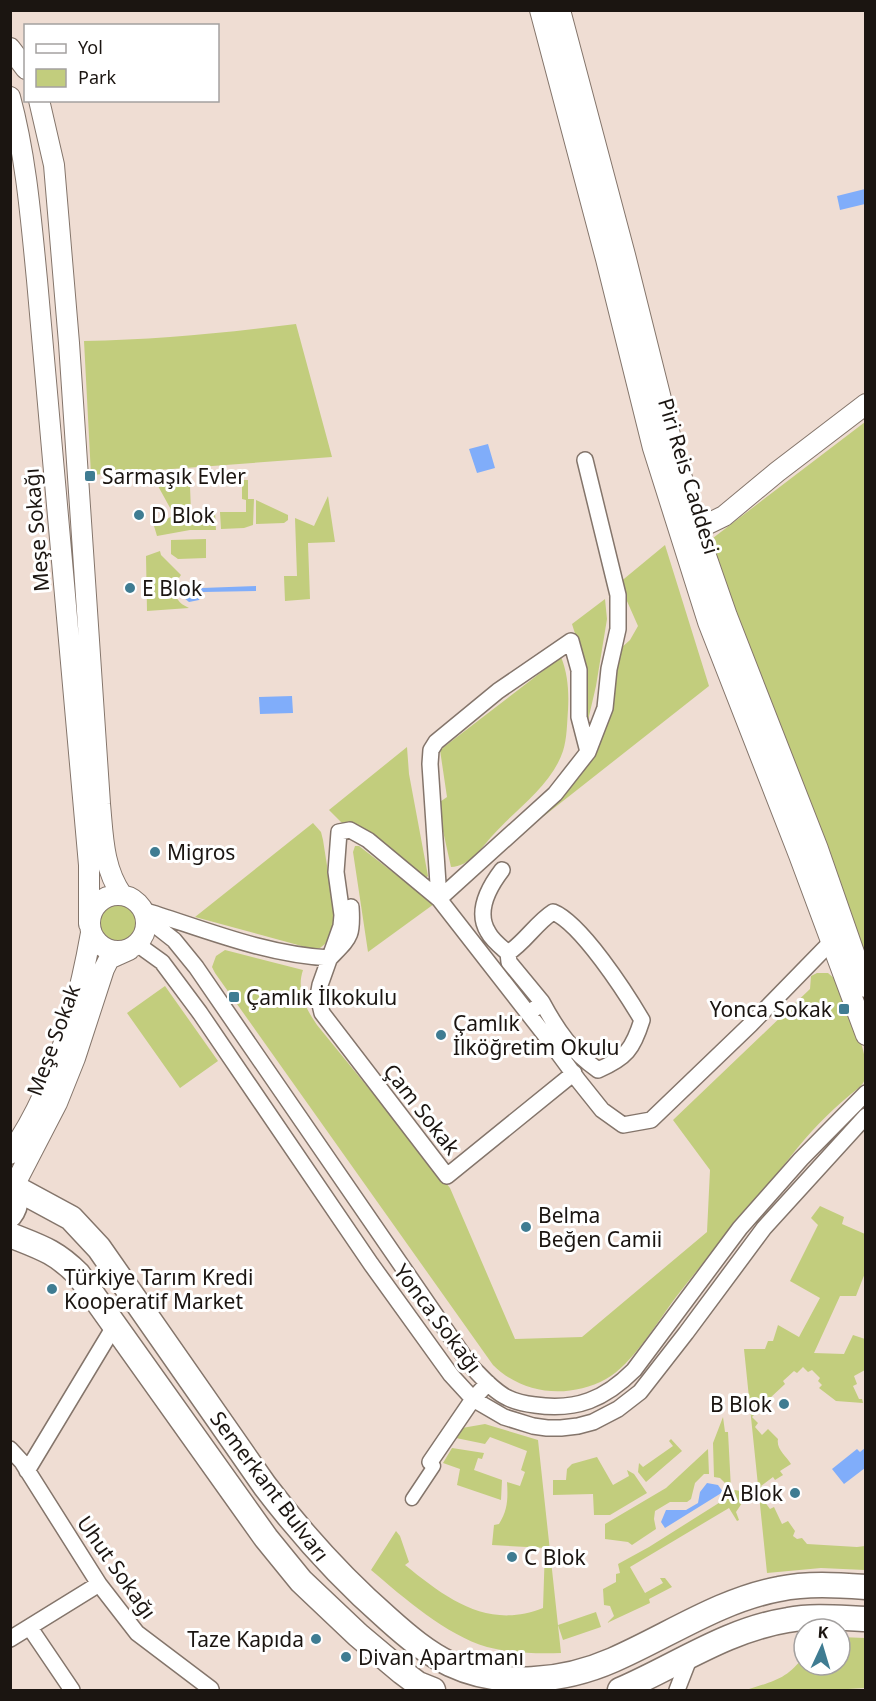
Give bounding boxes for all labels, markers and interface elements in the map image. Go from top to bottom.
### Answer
legend [24,24,219,102]
text: Yol [78,35,103,59]
text: Park [78,65,116,89]
street label: Piri Reis Caddesi [652,395,726,557]
place label: Sarmaşık Evler [102,462,246,490]
street label: Meşe Sokağı [17,467,55,593]
marker: Sarmaşık Evler [83,469,97,483]
place label: D Blok [151,501,216,529]
marker: D Blok [132,508,146,522]
place label: E Blok [142,574,203,602]
marker: E Blok [123,581,137,595]
place label: Migros [167,838,235,866]
marker: Migros [148,845,162,859]
street label: Meşe Sokak [20,980,86,1100]
place label: Çamlık İlkokulu [246,983,397,1011]
marker: Çamlık İlkokulu [227,990,241,1004]
place label: Yonca Sokak [710,995,833,1023]
marker: Yonca Sokak [837,1002,851,1016]
place label: Çamlık İlköğretim Okulu [453,1009,620,1061]
marker: Çamlık İlköğretim Okulu [434,1028,448,1042]
street label: Çam Sokak [378,1058,467,1161]
place label: Belma Beğen Camii [538,1201,662,1253]
marker: Belma Beğen Camii [519,1220,533,1234]
street label: Yonca Sokağı [388,1258,488,1378]
place label: Türkiye Tarım Kredi Kooperatif Market [64,1263,253,1315]
marker: Türkiye Tarım Kredi Kooperatif Market [45,1282,59,1296]
place label: B Blok [710,1390,773,1418]
marker: B Blok [777,1397,791,1411]
street label: Semerkant Bulvarı [204,1405,336,1567]
place label: A Blok [721,1479,784,1507]
marker: A Blok [788,1486,802,1500]
street label: Uhut Sokağı [71,1510,163,1624]
place label: C Blok [524,1543,587,1571]
marker: C Blok [505,1550,519,1564]
north arrow [792,1617,852,1677]
text: K [817,1621,829,1643]
place label: Taze Kapıda [187,1625,304,1653]
marker: Taze Kapıda [309,1632,323,1646]
place label: Divan Apartmanı [358,1643,524,1671]
marker: Divan Apartmanı [339,1650,353,1664]

